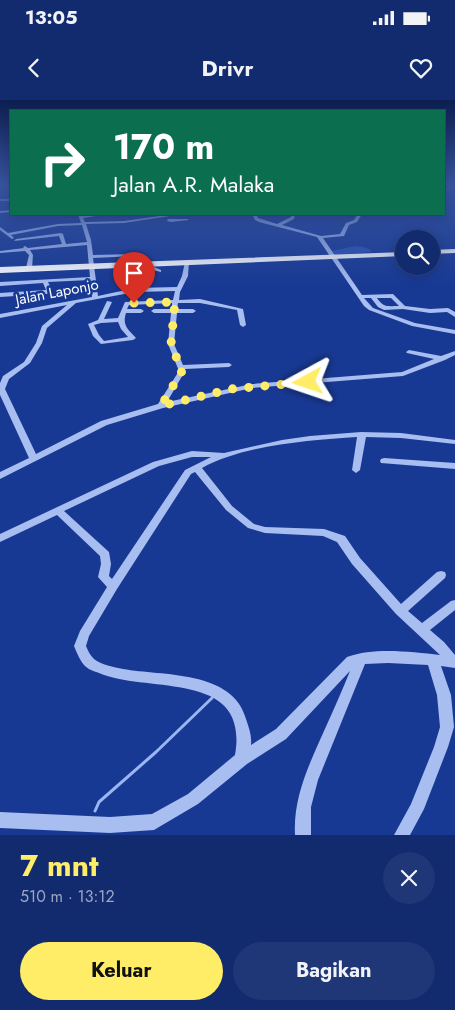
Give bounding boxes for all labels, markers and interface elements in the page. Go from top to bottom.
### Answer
text: 13:05 [25,4,77,31]
text: Drivr [202,52,253,84]
icon: back [20,54,48,82]
icon: heart [407,54,435,82]
text: 170 m [113,122,214,172]
icon: right [30,130,95,195]
text: Jalan A.R. Malaka [113,168,274,200]
map controls [395,230,440,275]
button: search [395,230,440,275]
pin [113,252,155,303]
icon: arrive [120,259,148,287]
street label: Jalan Laponjo [12,273,101,311]
position arrow [281,355,333,407]
text: 7 mnt [20,844,98,887]
button: close [383,852,435,904]
text: 510 m · 13:12 [20,885,115,908]
button: Keluar [20,942,223,1000]
button: Bagikan [233,942,435,1000]

